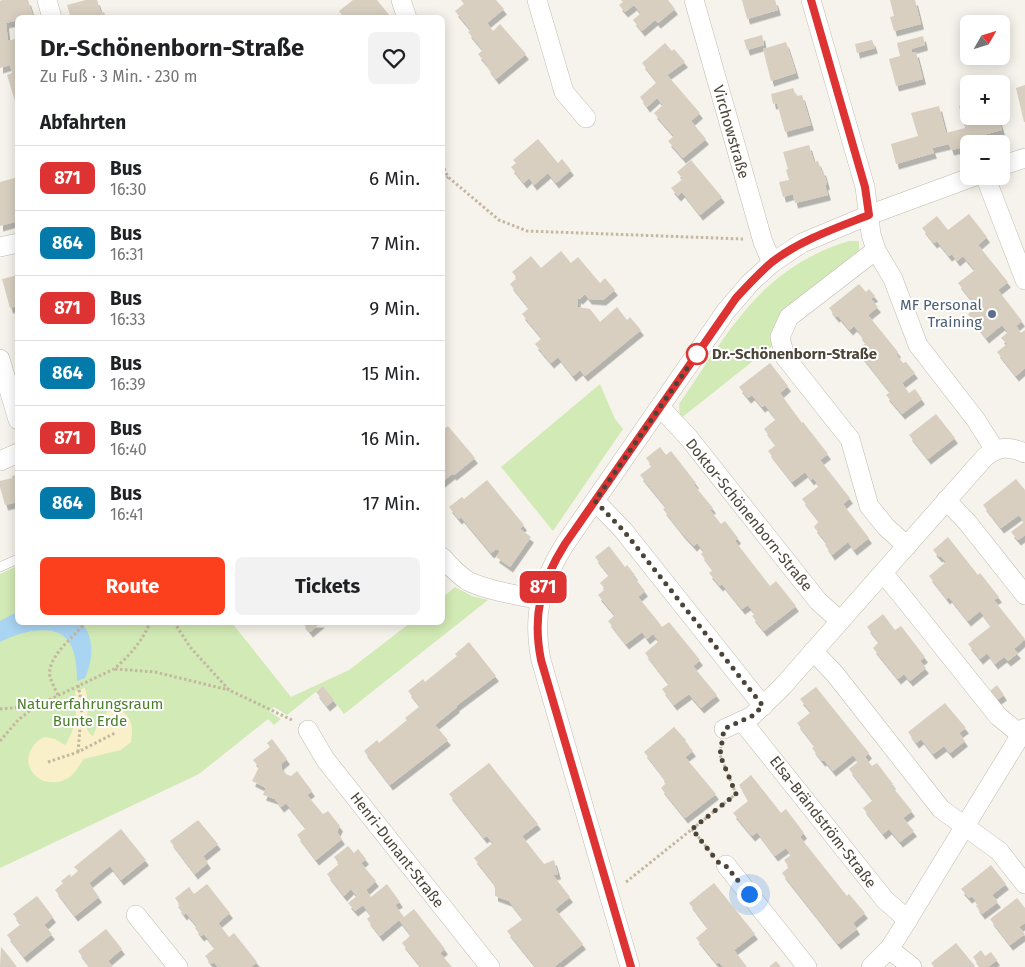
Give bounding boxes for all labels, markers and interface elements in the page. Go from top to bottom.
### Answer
north arrow [960,15,1010,65]
map controls [960,15,1010,185]
button: heart [368,32,420,84]
text: Dr.-Schönenborn-Straße [40,34,304,62]
text: Zu Fuß · 3 Min. · 230 m [40,67,197,86]
button: + [960,75,1010,125]
street label: Virchowstraße [709,83,753,181]
text: Abfahrten [40,111,126,134]
button: − [960,135,1010,185]
text: Bus [110,157,142,180]
text: 871 [54,167,81,189]
text: 6 Min. [369,167,420,190]
text: 16:30 [110,180,146,199]
text: Bus [110,222,142,245]
text: 864 [52,232,83,254]
text: 7 Min. [371,232,420,255]
text: 16:31 [110,245,144,264]
text: Bus [110,287,142,310]
place label: MF Personal Training [900,296,983,331]
text: 871 [54,297,81,319]
text: 9 Min. [369,297,420,320]
marker: MF Personal Training [986,308,998,320]
text: 16:33 [110,310,145,329]
marker: Dr.-Schönenborn-Straße [686,343,708,365]
place label: Dr.-Schönenborn-Straße [712,345,877,363]
text: Bus [110,352,142,375]
text: 864 [52,362,83,384]
text: 15 Min. [361,362,420,385]
text: 16:39 [110,375,146,394]
text: Bus [110,417,142,440]
text: 871 [54,427,81,449]
text: 16 Min. [361,427,420,450]
street label: Doktor-Schönenborn-Straße [682,435,816,595]
text: 16:40 [110,440,147,459]
text: Bus [110,482,142,505]
text: 864 [52,492,83,514]
text: 17 Min. [362,492,420,515]
text: 16:41 [110,505,144,524]
button: Route [40,557,225,615]
button: Tickets [235,557,420,615]
line badge: 871 [514,571,572,603]
text: 871 [530,576,556,598]
park label: Naturerfahrungsraum Bunte Erde [17,695,163,730]
street label: Elsa-Brändström-Straße [766,752,880,892]
street label: Henri-Dunant-Straße [346,789,448,911]
your location [737,882,762,907]

